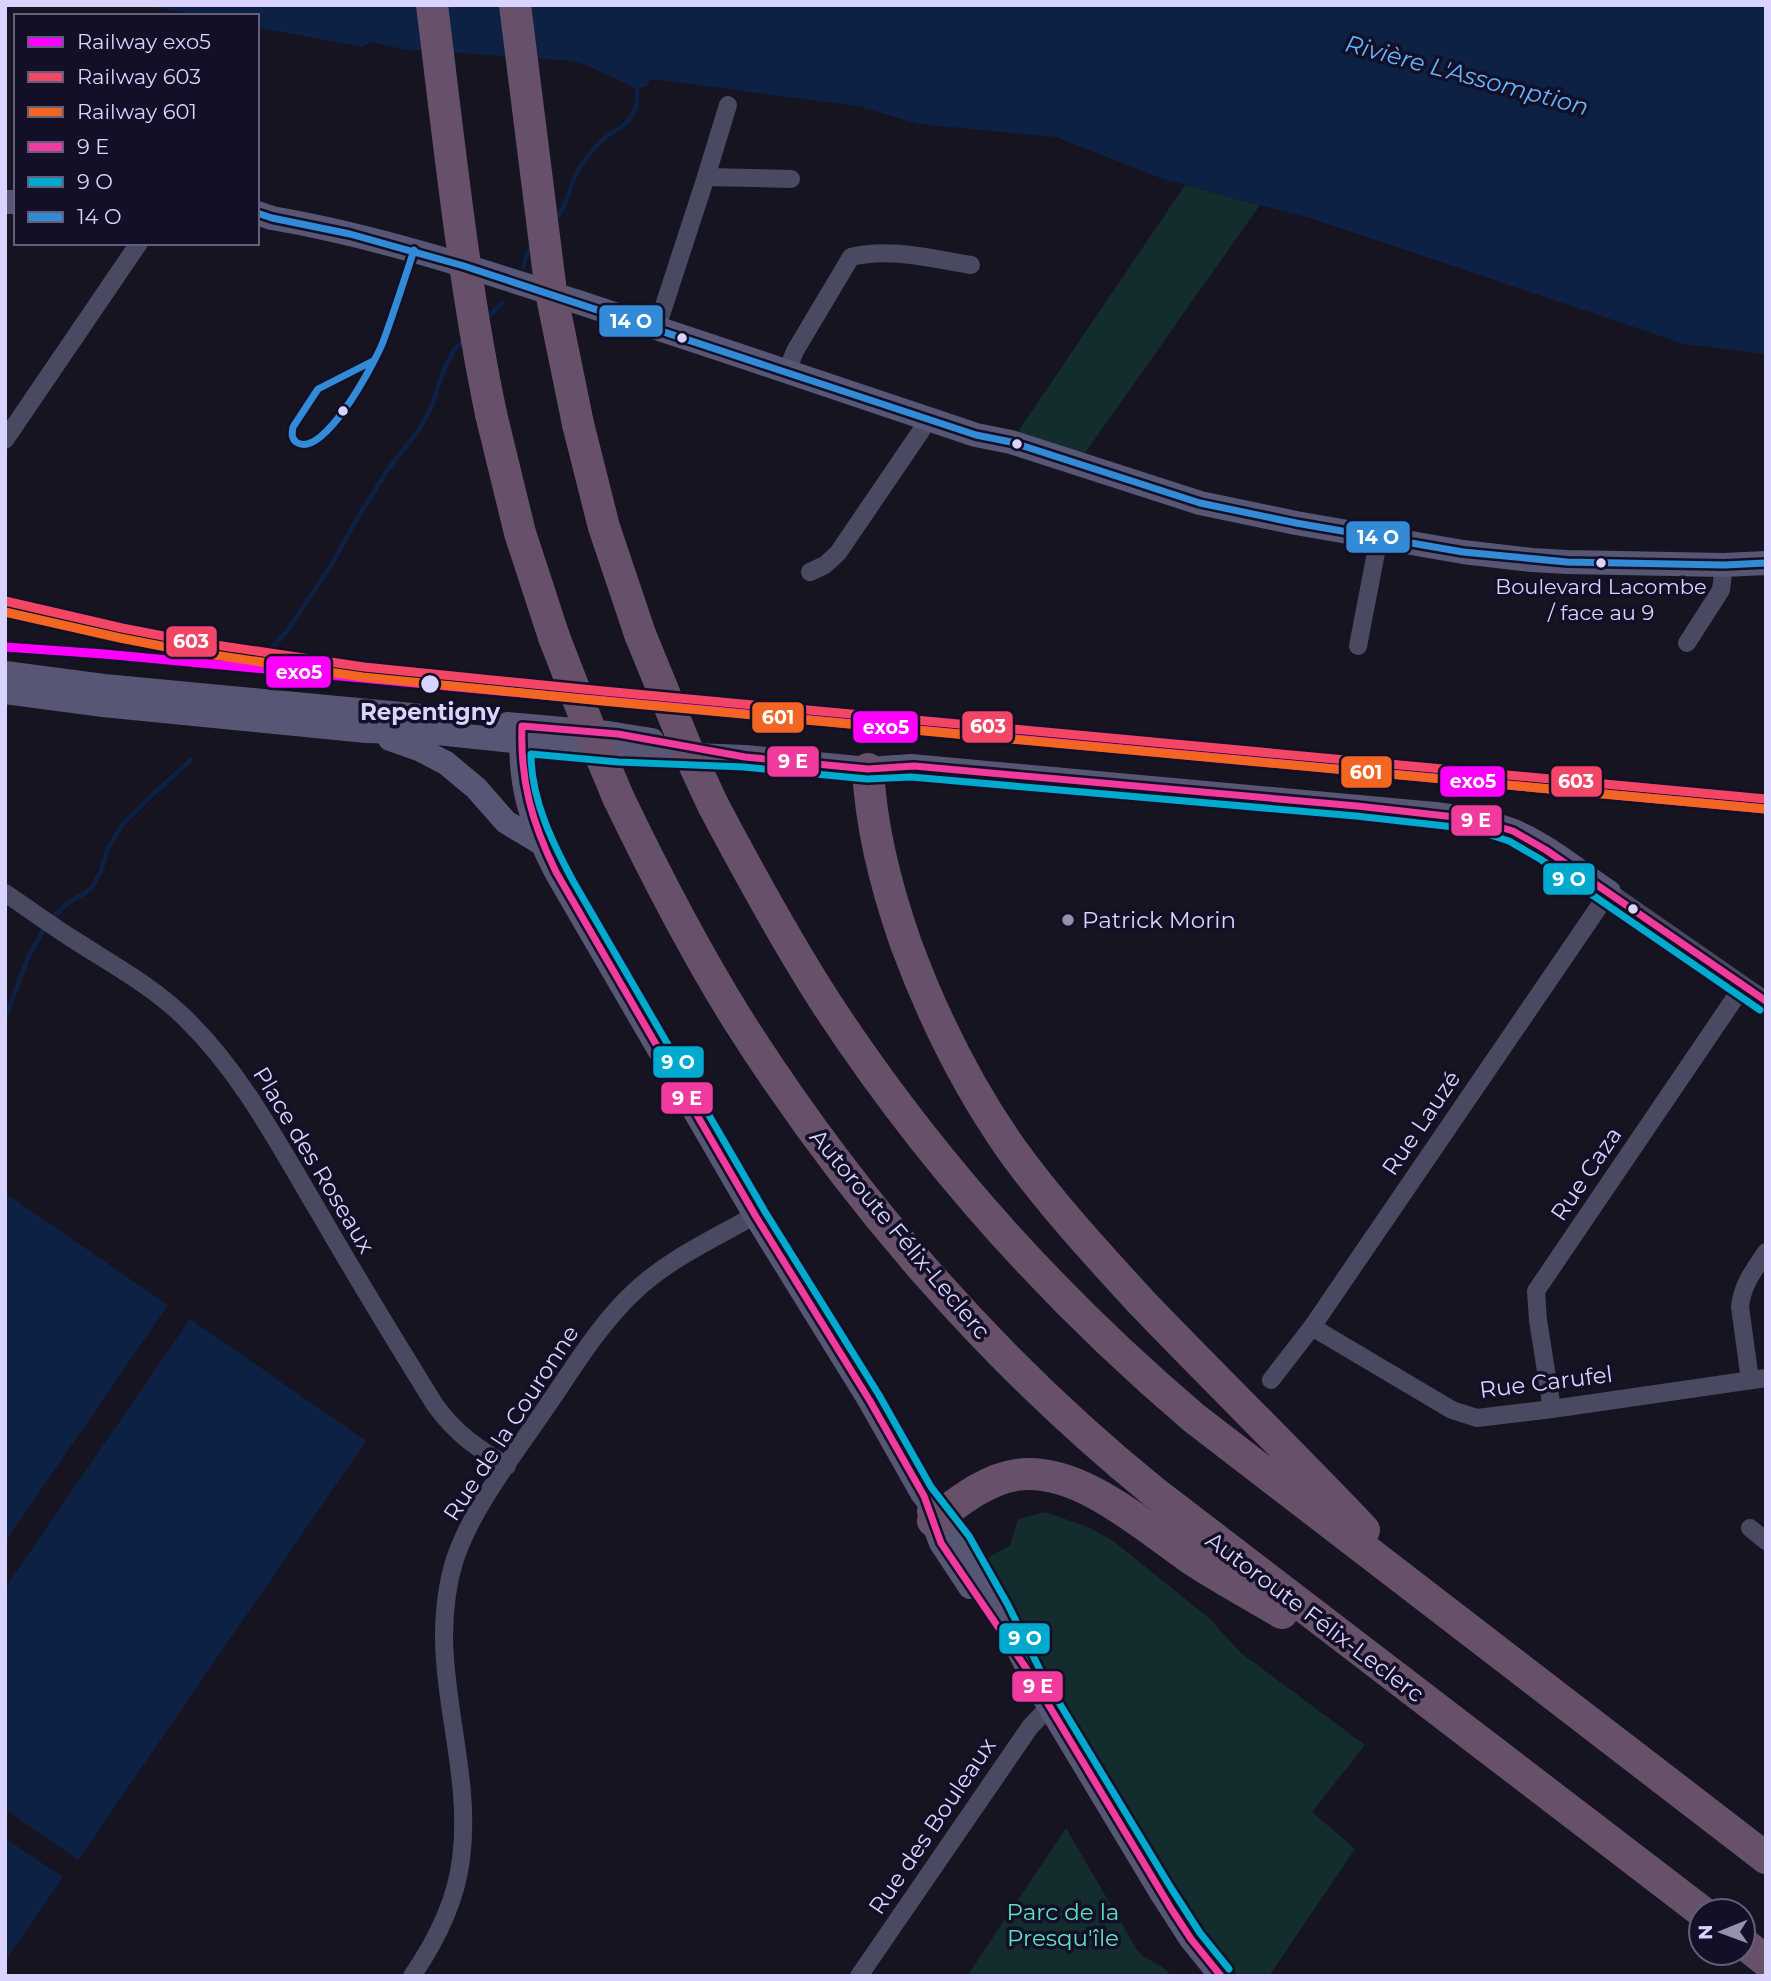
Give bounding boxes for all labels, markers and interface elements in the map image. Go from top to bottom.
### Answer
legend [14,14,259,245]
text: Railway exo5 [77,29,211,54]
water label: Rivière L'Assomption [1342,29,1592,121]
text: Railway 603 [77,64,201,89]
text: Railway 601 [77,99,197,124]
text: 9 E [77,134,109,159]
text: 9 O [77,169,113,194]
text: 14 O [77,204,122,229]
line badge: 14 O [598,304,664,338]
text: 14 O [610,310,652,333]
unlabelled marker [675,331,689,345]
unlabelled marker [336,404,350,418]
unlabelled marker [1010,437,1024,451]
line badge: 14 O [1345,520,1411,554]
text: 14 O [1357,526,1399,549]
marker: Boulevard Lacombe / face au 9 [1594,556,1608,570]
place label: Boulevard Lacombe / face au 9 [1495,574,1707,625]
line badge: 603 [165,625,218,658]
text: 603 [173,630,209,653]
line badge: exo5 [265,655,332,689]
text: exo5 [276,661,322,684]
marker: Repentigny [419,673,441,695]
place label: Repentigny [360,698,500,726]
line badge: 601 [751,701,805,734]
text: 601 [762,706,794,729]
line badge: exo5 [852,710,919,744]
line badge: 603 [961,710,1014,744]
text: 603 [970,715,1006,738]
text: exo5 [863,716,909,739]
line badge: 9 E [766,745,820,778]
text: 9 E [778,750,808,773]
line badge: 601 [1340,755,1393,789]
text: 601 [1350,761,1382,784]
line badge: exo5 [1439,765,1506,798]
line badge: 603 [1550,765,1603,798]
text: exo5 [1450,770,1496,793]
text: 603 [1558,770,1594,793]
line badge: 9 E [1450,804,1503,837]
text: 9 E [1461,809,1491,832]
line badge: 9 O [1542,862,1596,896]
text: 9 O [1552,868,1586,891]
unlabelled marker [1626,902,1640,916]
place label: Patrick Morin [1082,906,1236,934]
marker: Patrick Morin [1060,912,1076,928]
line badge: 9 O [652,1045,705,1079]
text: 9 O [661,1051,695,1074]
street label: Place des Roseaux [247,1062,381,1258]
street label: Rue Lauzé [1376,1065,1466,1181]
line badge: 9 E [660,1081,714,1115]
text: 9 E [672,1087,702,1110]
street label: Rue Caza [1544,1122,1628,1226]
street label: Autoroute Félix-Leclerc [804,1123,996,1345]
street label: Rue de la Couronne [437,1320,585,1526]
street label: Rue Carufel [1478,1360,1614,1404]
street label: Autoroute Félix-Leclerc [1200,1526,1430,1708]
line badge: 9 O [998,1622,1051,1655]
text: 9 O [1008,1627,1042,1650]
line badge: 9 E [1011,1670,1064,1703]
text: 9 E [1023,1675,1053,1698]
street label: Rue des Bouleaux [863,1732,1001,1920]
north arrow [1687,1897,1757,1967]
park label: Parc de la Presqu'île [1007,1898,1119,1952]
text: N [1694,1924,1717,1940]

